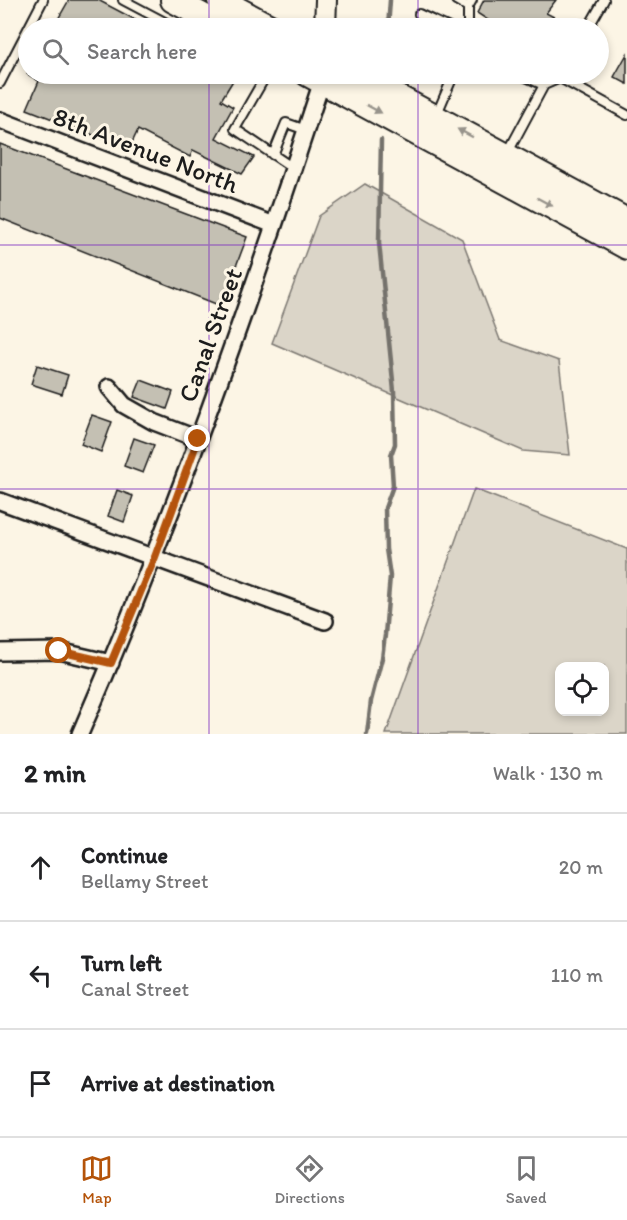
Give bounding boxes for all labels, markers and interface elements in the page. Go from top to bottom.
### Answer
search box [18,18,609,84]
icon: search [39,35,72,68]
text: Search here [87,38,197,65]
street label: 8th Avenue North [49,100,243,200]
one-way arrow [366,104,383,114]
one-way arrow [456,128,473,138]
one-way arrow [537,197,554,207]
street label: Canal Street [171,263,249,406]
route end [184,425,210,451]
route start [45,637,71,663]
map controls [555,662,609,716]
button: locate [555,662,609,716]
text: 2 min [24,757,86,789]
text: Walk · 130 m [493,761,603,785]
text: Continue [81,842,168,869]
icon: ahead [24,851,57,884]
text: 20 m [559,855,603,879]
text: Bellamy Street [81,869,209,893]
text: Turn left [81,950,162,977]
icon: left [24,959,57,992]
text: 110 m [551,963,603,987]
text: Canal Street [81,977,189,1001]
icon: arrive [24,1067,57,1100]
text: Arrive at destination [81,1070,275,1097]
tab: Map [80,1152,113,1207]
tab: Directions [274,1152,345,1207]
tab: Saved [506,1152,547,1207]

